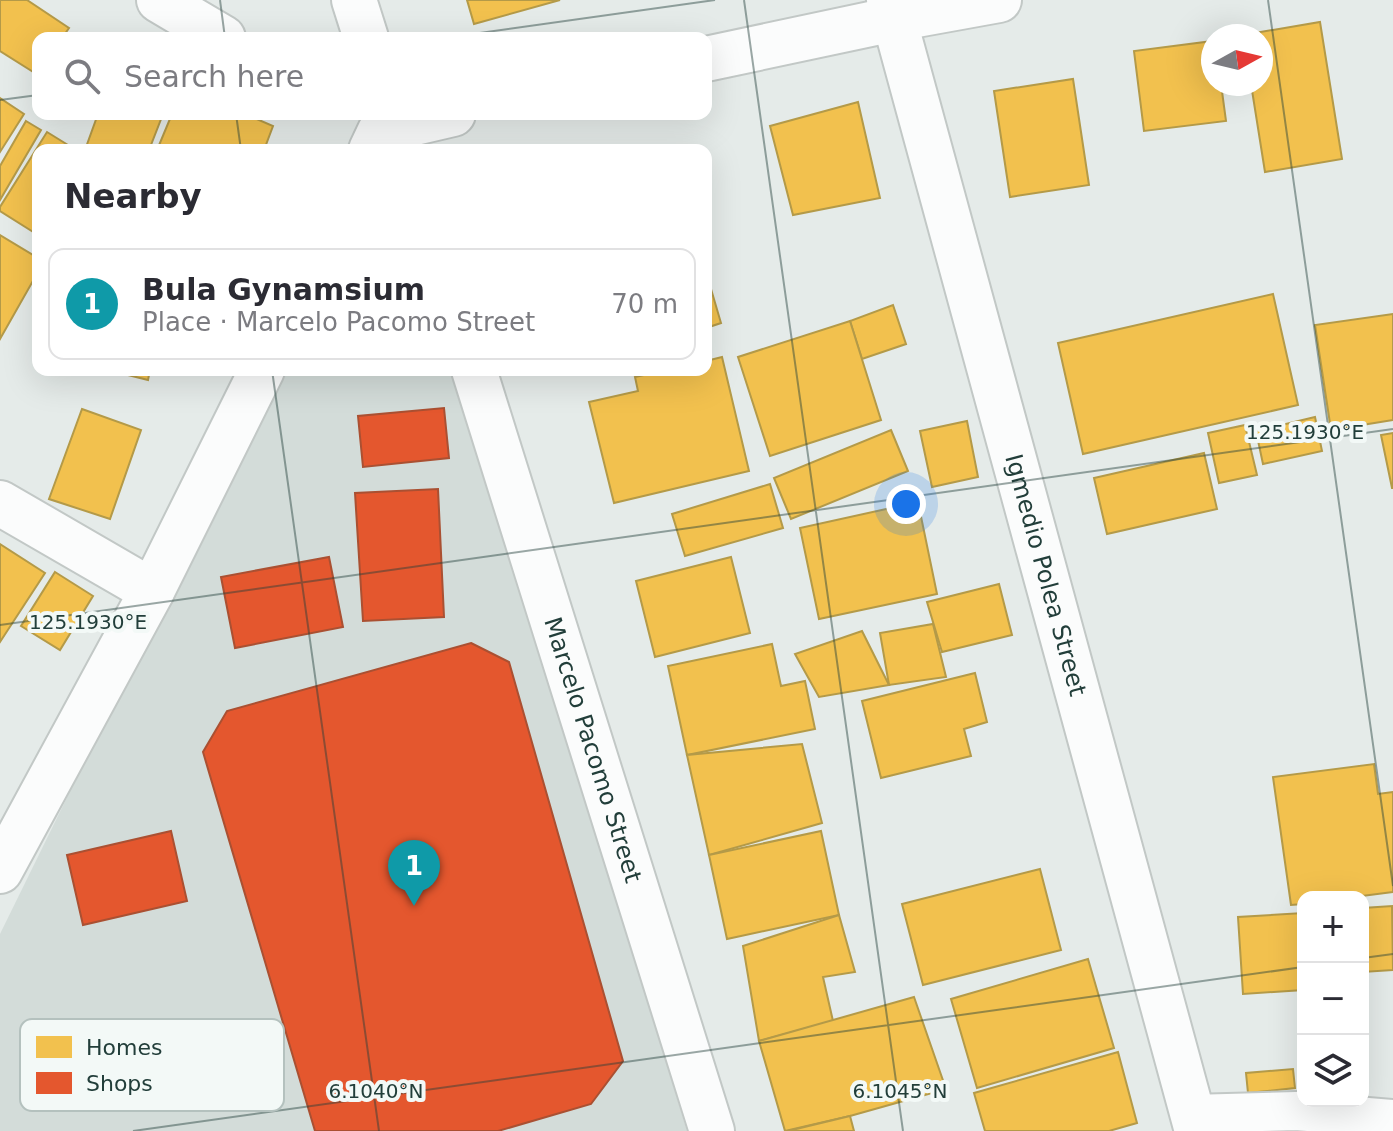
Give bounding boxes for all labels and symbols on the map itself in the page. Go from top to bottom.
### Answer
north arrow [1201,24,1273,96]
text: 125.1930°E [1246,420,1364,444]
street label: Igmedio Polea Street [999,451,1092,699]
your location [886,484,926,524]
text: 125.1930°E [29,610,147,634]
street label: Marcelo Pacomo Street [538,614,647,886]
pin: 1 [388,840,440,906]
legend [20,1019,284,1111]
text: Homes [86,1035,162,1060]
text: Shops [86,1071,153,1096]
text: 6.1040°N [329,1079,423,1103]
text: 6.1045°N [853,1079,947,1103]

